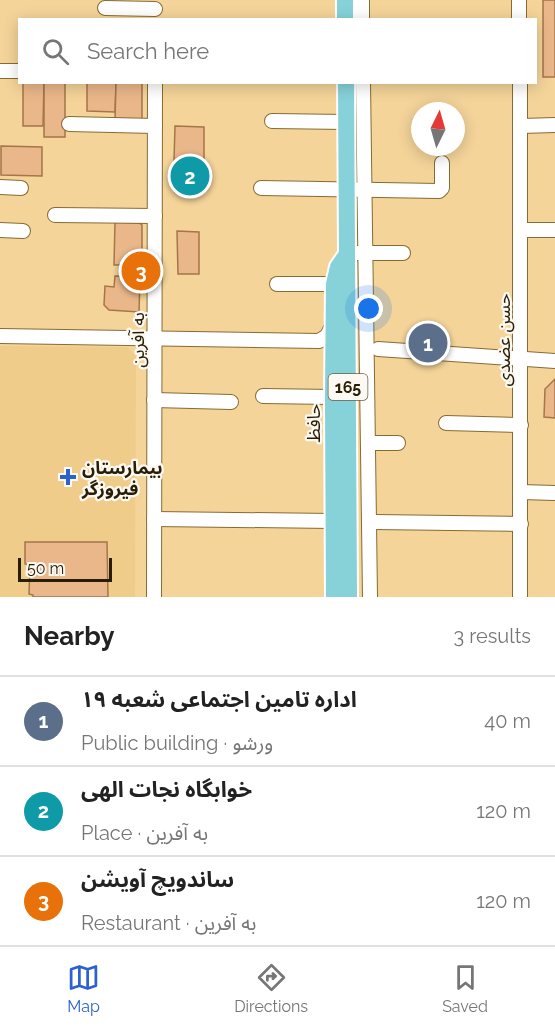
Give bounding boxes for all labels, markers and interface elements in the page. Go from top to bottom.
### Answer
search box [18,18,537,84]
icon: search [39,35,72,68]
text: Search here [87,38,209,64]
north arrow [411,102,465,156]
pin: 2 [170,154,210,198]
pin: 3 [122,248,160,294]
street label: حسن عضدی [493,293,515,387]
your location [354,294,383,323]
street label: به آفرین [127,312,149,368]
pin: 1 [408,320,448,366]
road number: 165 [328,374,368,400]
street label: حافظ [303,404,324,442]
place label: بیمارستان فیروزگر [81,457,162,500]
marker: بیمارستان فیروزگر [59,468,77,486]
scale bar [18,555,112,582]
text: 50 m [27,559,64,578]
text: Nearby [24,621,114,651]
text: 3 results [453,624,531,648]
text: اداره تامین اجتماعی شعبه ۱۹ [81,686,357,712]
text: 1 [39,709,48,733]
text: 40 m [484,709,531,733]
text: Public building · ورشو [81,731,273,755]
text: خوابگاه نجات الهی [81,776,252,802]
text: 2 [38,799,49,823]
text: 120 m [476,799,531,823]
text: Place · به آفرین [81,821,208,845]
text: ساندویچ آویشن [81,866,234,892]
text: 3 [38,889,49,913]
text: 120 m [476,889,531,913]
text: Restaurant · به آفرین [81,911,256,935]
tab: Map [67,961,100,1016]
tab: Directions [234,961,308,1016]
tab: Saved [442,961,488,1016]

